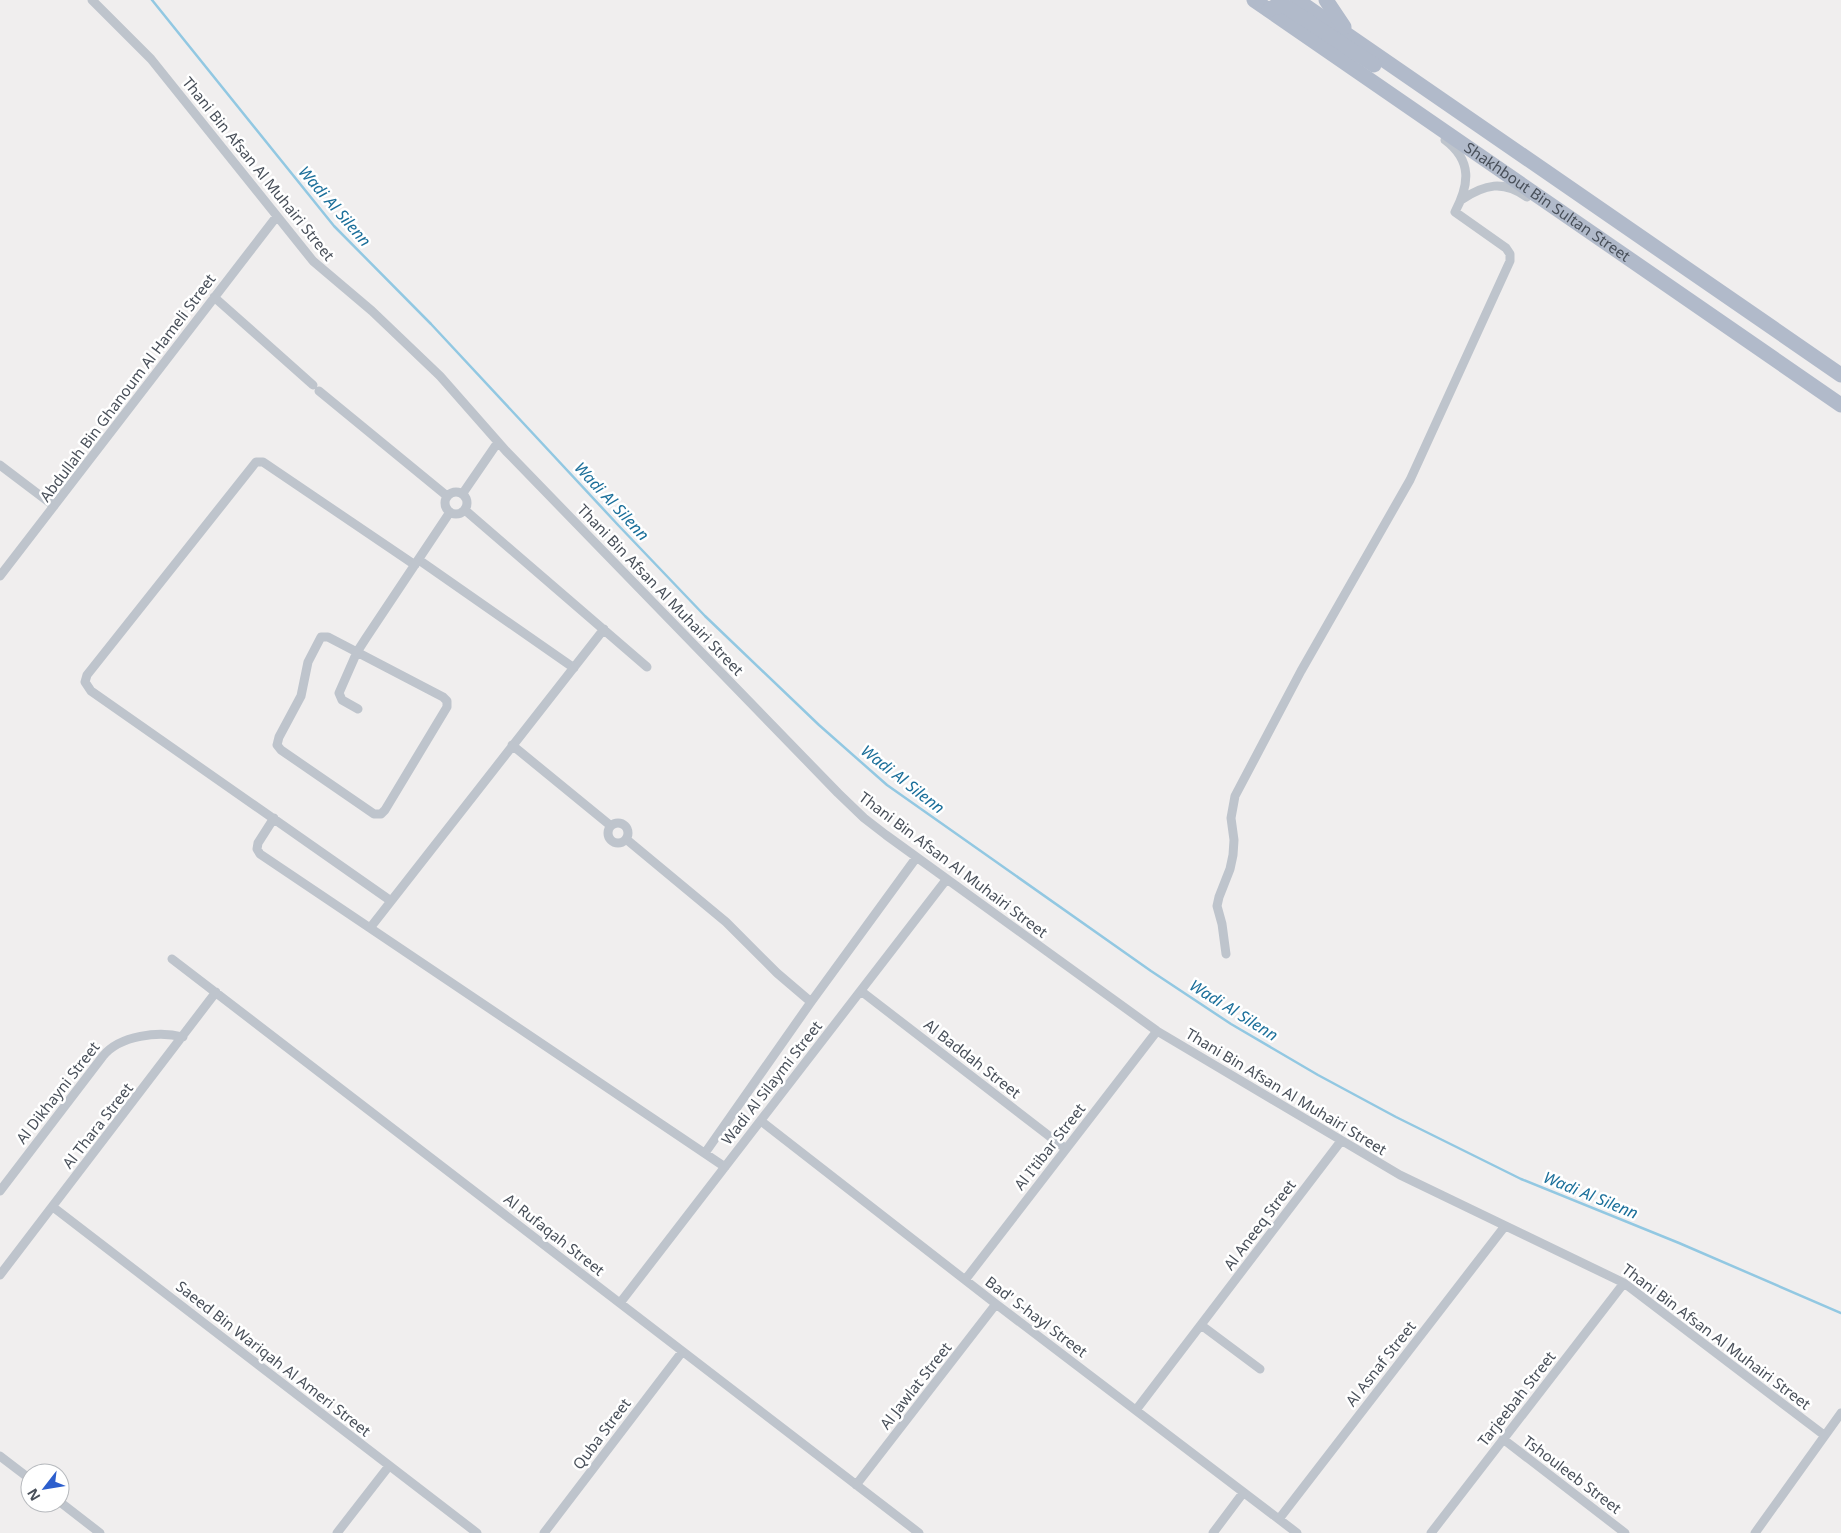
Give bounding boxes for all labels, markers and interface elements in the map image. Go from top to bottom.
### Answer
street label: Thani Bin Afsan Al Muhairi Street [178,72,340,265]
street label: Shakhbout Bin Sultan Street [1461,137,1635,266]
water label: Wadi Al Silenn [294,161,376,251]
street label: Abdullah Bin Ghanoum Al Hameli Street [35,269,220,505]
water label: Wadi Al Silenn [570,457,654,545]
street label: Thani Bin Afsan Al Muhairi Street [573,499,749,680]
water label: Wadi Al Silenn [857,740,949,818]
street label: Thani Bin Afsan Al Muhairi Street [855,787,1052,942]
water label: Wadi Al Silenn [1186,974,1282,1046]
street label: Al Baddah Street [920,1014,1026,1103]
street label: Wadi Al Silaymi Street [716,1016,826,1148]
street label: Thani Bin Afsan Al Muhairi Street [1182,1023,1391,1159]
street label: Al Dikhayni Street [11,1037,104,1148]
street label: Al Thara Street [57,1078,137,1172]
street label: Al I'tibar Street [1009,1099,1090,1194]
water label: Wadi Al Silenn [1540,1166,1642,1224]
street label: Al Aneeq Street [1219,1175,1300,1274]
street label: Al Rufaqah Street [500,1189,609,1280]
street label: Thani Bin Afsan Al Muhairi Street [1618,1259,1815,1414]
street label: Bad' S-hayl Street [982,1271,1092,1361]
street label: Saeed Bin Wariqah Al Ameri Street [172,1276,375,1441]
street label: Al Asnaf Street [1341,1316,1420,1410]
street label: Al Jawlat Street [875,1337,956,1433]
street label: Tarjeebah Street [1473,1346,1560,1450]
street label: Quba Street [568,1393,635,1473]
street label: Tshouleeb Street [1519,1431,1626,1518]
north arrow [20,1463,70,1513]
text: N [22,1485,45,1505]

